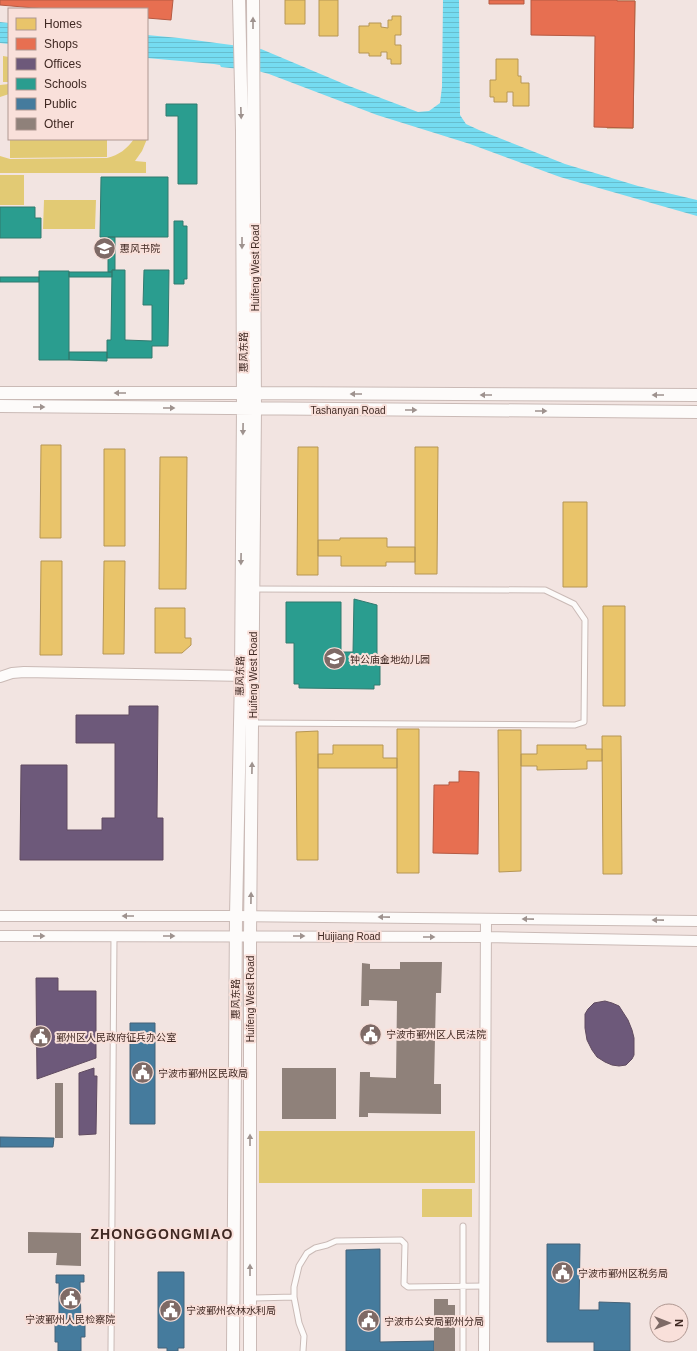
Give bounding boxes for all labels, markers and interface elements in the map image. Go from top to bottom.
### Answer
legend [8,8,148,140]
one-way arrow [250,16,256,29]
text: Homes [44,17,82,31]
text: Shops [44,37,78,51]
text: Offices [44,57,81,71]
text: Schools [44,77,87,91]
text: Public [44,97,77,111]
one-way arrow [238,107,244,120]
text: Other [44,117,74,131]
street label: Huifeng West Road [250,225,261,311]
school or university icon: 惠风书院 [91,235,117,261]
one-way arrow [239,237,245,250]
place label: 惠风书院 [120,243,160,254]
street label: 惠风东路 [238,332,249,372]
one-way arrow [113,390,126,396]
one-way arrow [349,391,362,397]
one-way arrow [479,392,492,398]
one-way arrow [651,392,664,398]
one-way arrow [33,404,46,410]
one-way arrow [163,405,176,411]
street label: Tashanyan Road [310,405,386,416]
one-way arrow [405,407,418,413]
one-way arrow [535,408,548,414]
one-way arrow [240,423,246,436]
one-way arrow [238,553,245,565]
street label: Huifeng West Road [248,632,259,718]
school or university icon: 钟公庙金地幼儿园 [322,646,348,672]
place label: 钟公庙金地幼儿园 [350,654,430,665]
street label: 惠风东路 [234,656,246,696]
one-way arrow [249,761,255,774]
one-way arrow [248,891,254,904]
one-way arrow [121,913,134,919]
one-way arrow [378,914,390,921]
one-way arrow [521,916,534,922]
one-way arrow [652,917,664,924]
street label: Huijiang Road [318,931,380,942]
one-way arrow [33,933,46,939]
one-way arrow [163,933,176,939]
one-way arrow [293,933,306,939]
one-way arrow [423,934,436,940]
street label: Huifeng West Road [245,956,256,1042]
street label: 惠风东路 [230,979,241,1019]
public building icon: 宁波市鄞州区人民法院 [358,1021,384,1047]
public building icon: 鄞州区人民政府征兵办公室 [28,1024,54,1050]
place label: 宁波市鄞州区人民法院 [386,1029,486,1040]
place label: 鄞州区人民政府征兵办公室 [56,1032,176,1043]
public building icon: 宁波市鄞州区民政局 [129,1060,155,1086]
place label: 宁波市鄞州区民政局 [158,1068,248,1079]
one-way arrow [247,1133,253,1146]
district label: ZHONGGONGMIAO [91,1226,233,1242]
public building icon: 宁波市鄞州区税务局 [550,1260,576,1286]
one-way arrow [247,1263,253,1276]
place label: 宁波市鄞州区税务局 [578,1268,668,1279]
public building icon: 宁波鄞州人民检察院 [57,1286,83,1312]
public building icon: 宁波鄞州农林水利局 [158,1297,184,1323]
north arrow [649,1303,689,1343]
place label: 宁波鄞州农林水利局 [186,1305,276,1316]
public building icon: 宁波市公安局鄞州分局 [356,1308,382,1334]
place label: 宁波鄞州人民检察院 [25,1314,115,1325]
place label: 宁波市公安局鄞州分局 [384,1316,484,1327]
text: N [673,1319,685,1327]

